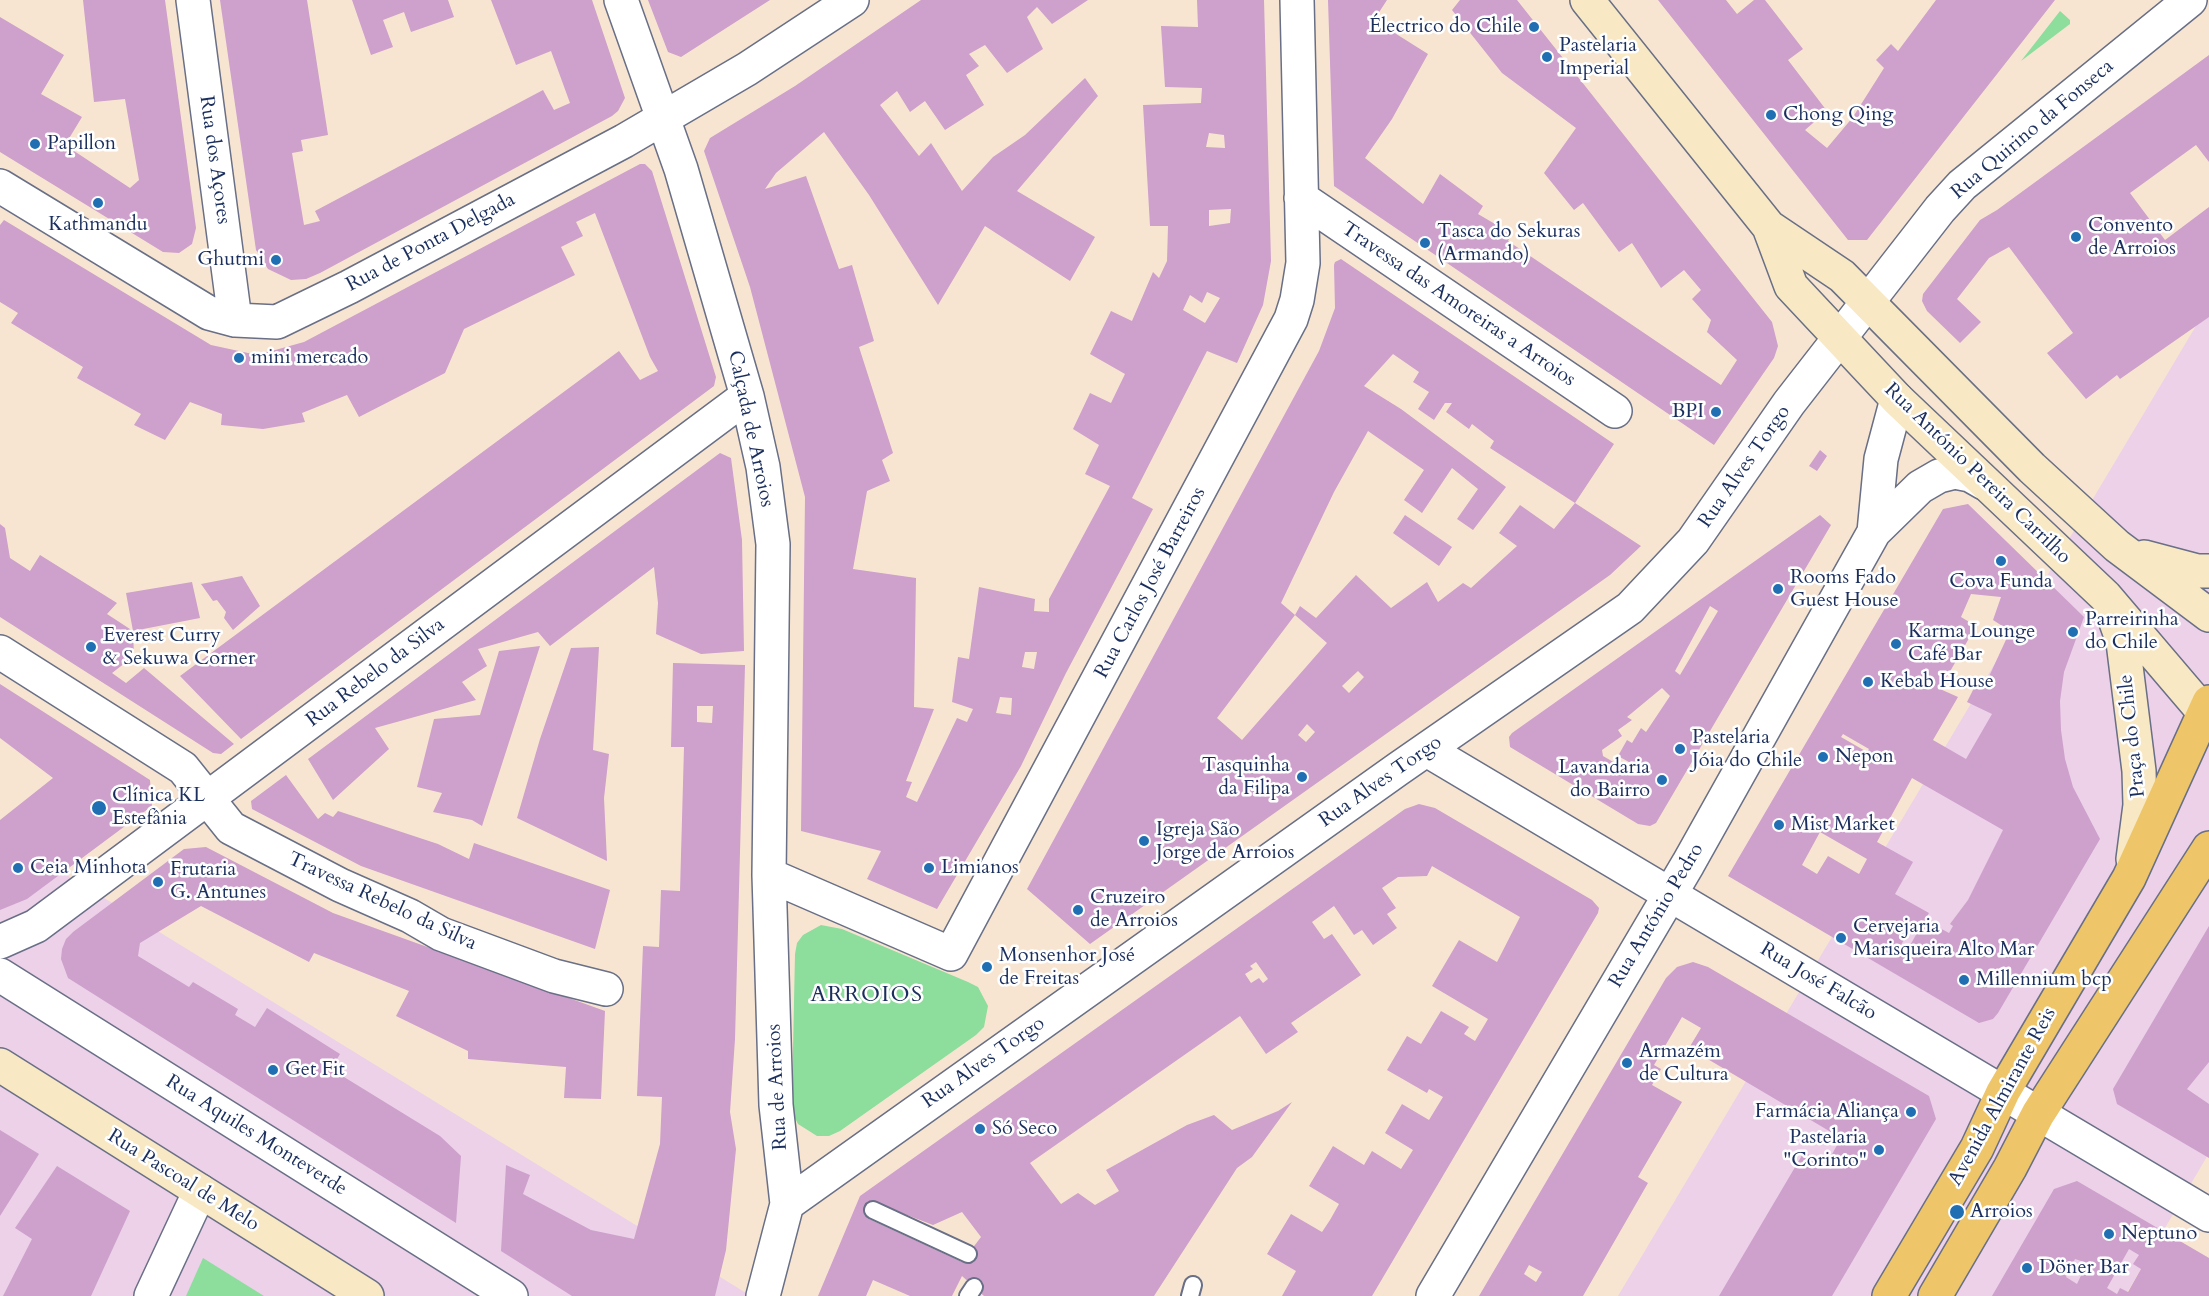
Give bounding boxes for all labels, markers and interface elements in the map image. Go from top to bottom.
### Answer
place label: Électrico do Chile [1369,15,1522,39]
marker: Électrico do Chile [1527,20,1541,34]
place label: Pastelaria Imperial [1559,34,1637,81]
marker: Pastelaria Imperial [1540,50,1554,64]
street label: Rua Quirino da Fonseca [1947,55,2119,205]
street label: Rua dos Açores [193,94,235,226]
place label: Chong Qing [1783,103,1893,127]
marker: Chong Qing [1764,108,1778,122]
place label: Papillon [47,132,116,156]
marker: Papillon [28,137,42,151]
street label: Rua de Ponta Delgada [342,188,520,298]
marker: Kathmandu [91,196,105,210]
place label: Kathmandu [48,213,148,237]
place label: Convento de Arroios [2088,214,2176,261]
street label: Travessa das Amoreiras a Arroios [1336,218,1580,392]
place label: Tasca do Sekuras (Armando) [1437,220,1580,267]
marker: Convento de Arroios [2069,230,2083,244]
marker: Tasca do Sekuras (Armando) [1418,236,1432,250]
place label: Ghutmi [197,248,264,272]
marker: Ghutmi [269,253,283,267]
place label: mini mercado [251,346,368,370]
street label: Calçada de Arroios [722,349,778,509]
marker: mini mercado [232,351,246,365]
street label: Rua António Pereira Carrilho [1879,379,2075,569]
place label: BPI [1672,400,1704,424]
street label: Rua Alves Torgo [1694,401,1796,533]
marker: BPI [1709,405,1723,419]
street label: Rua Carlos José Barreiros [1090,483,1212,683]
marker: Cova Funda [1994,554,2008,568]
place label: Rooms Fado Guest House [1790,566,1899,613]
place label: Cova Funda [1949,570,2053,594]
marker: Rooms Fado Guest House [1771,582,1785,596]
place label: Parreirinha do Chile [2085,608,2179,655]
street label: Rua Rebelo da Silva [302,613,450,733]
place label: Karma Lounge Café Bar [1908,620,2035,667]
place label: Everest Curry & Sekuwa Corner [103,624,255,671]
marker: Parreirinha do Chile [2066,625,2080,639]
marker: Karma Lounge Café Bar [1889,637,1903,651]
marker: Everest Curry & Sekuwa Corner [84,640,98,654]
place label: Kebab House [1880,670,1994,694]
street label: Praça do Chile [2115,673,2151,799]
marker: Kebab House [1861,675,1875,689]
place label: Pastelaria Jóia do Chile [1692,726,1802,773]
street label: Rua Alves Torgo [1315,731,1447,833]
marker: Pastelaria Jóia do Chile [1673,742,1687,756]
place label: Nepon [1835,745,1894,769]
marker: Nepon [1816,750,1830,764]
place label: Tasquinha da Filipa [1202,754,1290,801]
place label: Lavandaria do Bairro [1558,756,1650,803]
marker: Tasquinha da Filipa [1295,770,1309,784]
marker: Lavandaria do Bairro [1655,773,1669,787]
place label: Clínica KL Estefânia [112,784,205,831]
marker: Clínica KL Estefânia [90,799,108,817]
place label: Mist Market [1791,813,1895,837]
place label: Igreja São Jorge de Arroios [1156,818,1294,865]
marker: Mist Market [1772,818,1786,832]
marker: Igreja São Jorge de Arroios [1137,834,1151,848]
street label: Rua António Pedro [1604,839,1710,993]
street label: Travessa Rebelo da Silva [284,848,480,956]
place label: Ceia Minhota [30,856,147,880]
place label: Limianos [941,856,1019,880]
place label: Frutaria G. Antunes [170,858,266,905]
marker: Ceia Minhota [11,861,25,875]
marker: Limianos [922,861,936,875]
marker: Frutaria G. Antunes [151,875,165,889]
place label: Cruzeiro de Arroios [1090,886,1178,933]
marker: Cruzeiro de Arroios [1071,903,1085,917]
place label: Cervejaria Marisqueira Alto Mar [1853,915,2034,962]
marker: Cervejaria Marisqueira Alto Mar [1834,931,1848,945]
street label: Rua José Falcão [1756,938,1880,1026]
place label: Monsenhor José de Freitas [999,944,1135,991]
marker: Monsenhor José de Freitas [980,960,994,974]
place label: Millennium bcp [1976,968,2112,992]
marker: Millennium bcp [1957,973,1971,987]
district label: ARROIOS [810,983,924,1009]
street label: Avenida Almirante Reis [1944,1004,2062,1190]
street label: Rua Alves Torgo [918,1012,1050,1114]
street label: Rua de Arroios [763,1023,793,1151]
place label: Armazém de Cultura [1639,1040,1729,1087]
marker: Armazém de Cultura [1620,1056,1634,1070]
place label: Get Fit [285,1058,345,1082]
marker: Get Fit [266,1063,280,1077]
street label: Rua Aquiles Monteverde [161,1070,351,1202]
place label: Farmácia Aliança [1755,1100,1899,1124]
marker: Farmácia Aliança [1904,1105,1918,1119]
place label: Só Seco [992,1117,1057,1141]
marker: Só Seco [973,1122,987,1136]
street label: Rua Pascoal de Melo [103,1125,263,1237]
place label: Pastelaria "Corinto" [1783,1126,1867,1173]
marker: Pastelaria "Corinto" [1872,1143,1886,1157]
place label: Arroios [1970,1200,2033,1224]
marker: Arroios [1948,1203,1966,1221]
place label: Neptuno [2121,1222,2197,1246]
marker: Neptuno [2102,1227,2116,1241]
place label: Döner Bar [2039,1256,2129,1280]
marker: Döner Bar [2020,1261,2034,1275]

